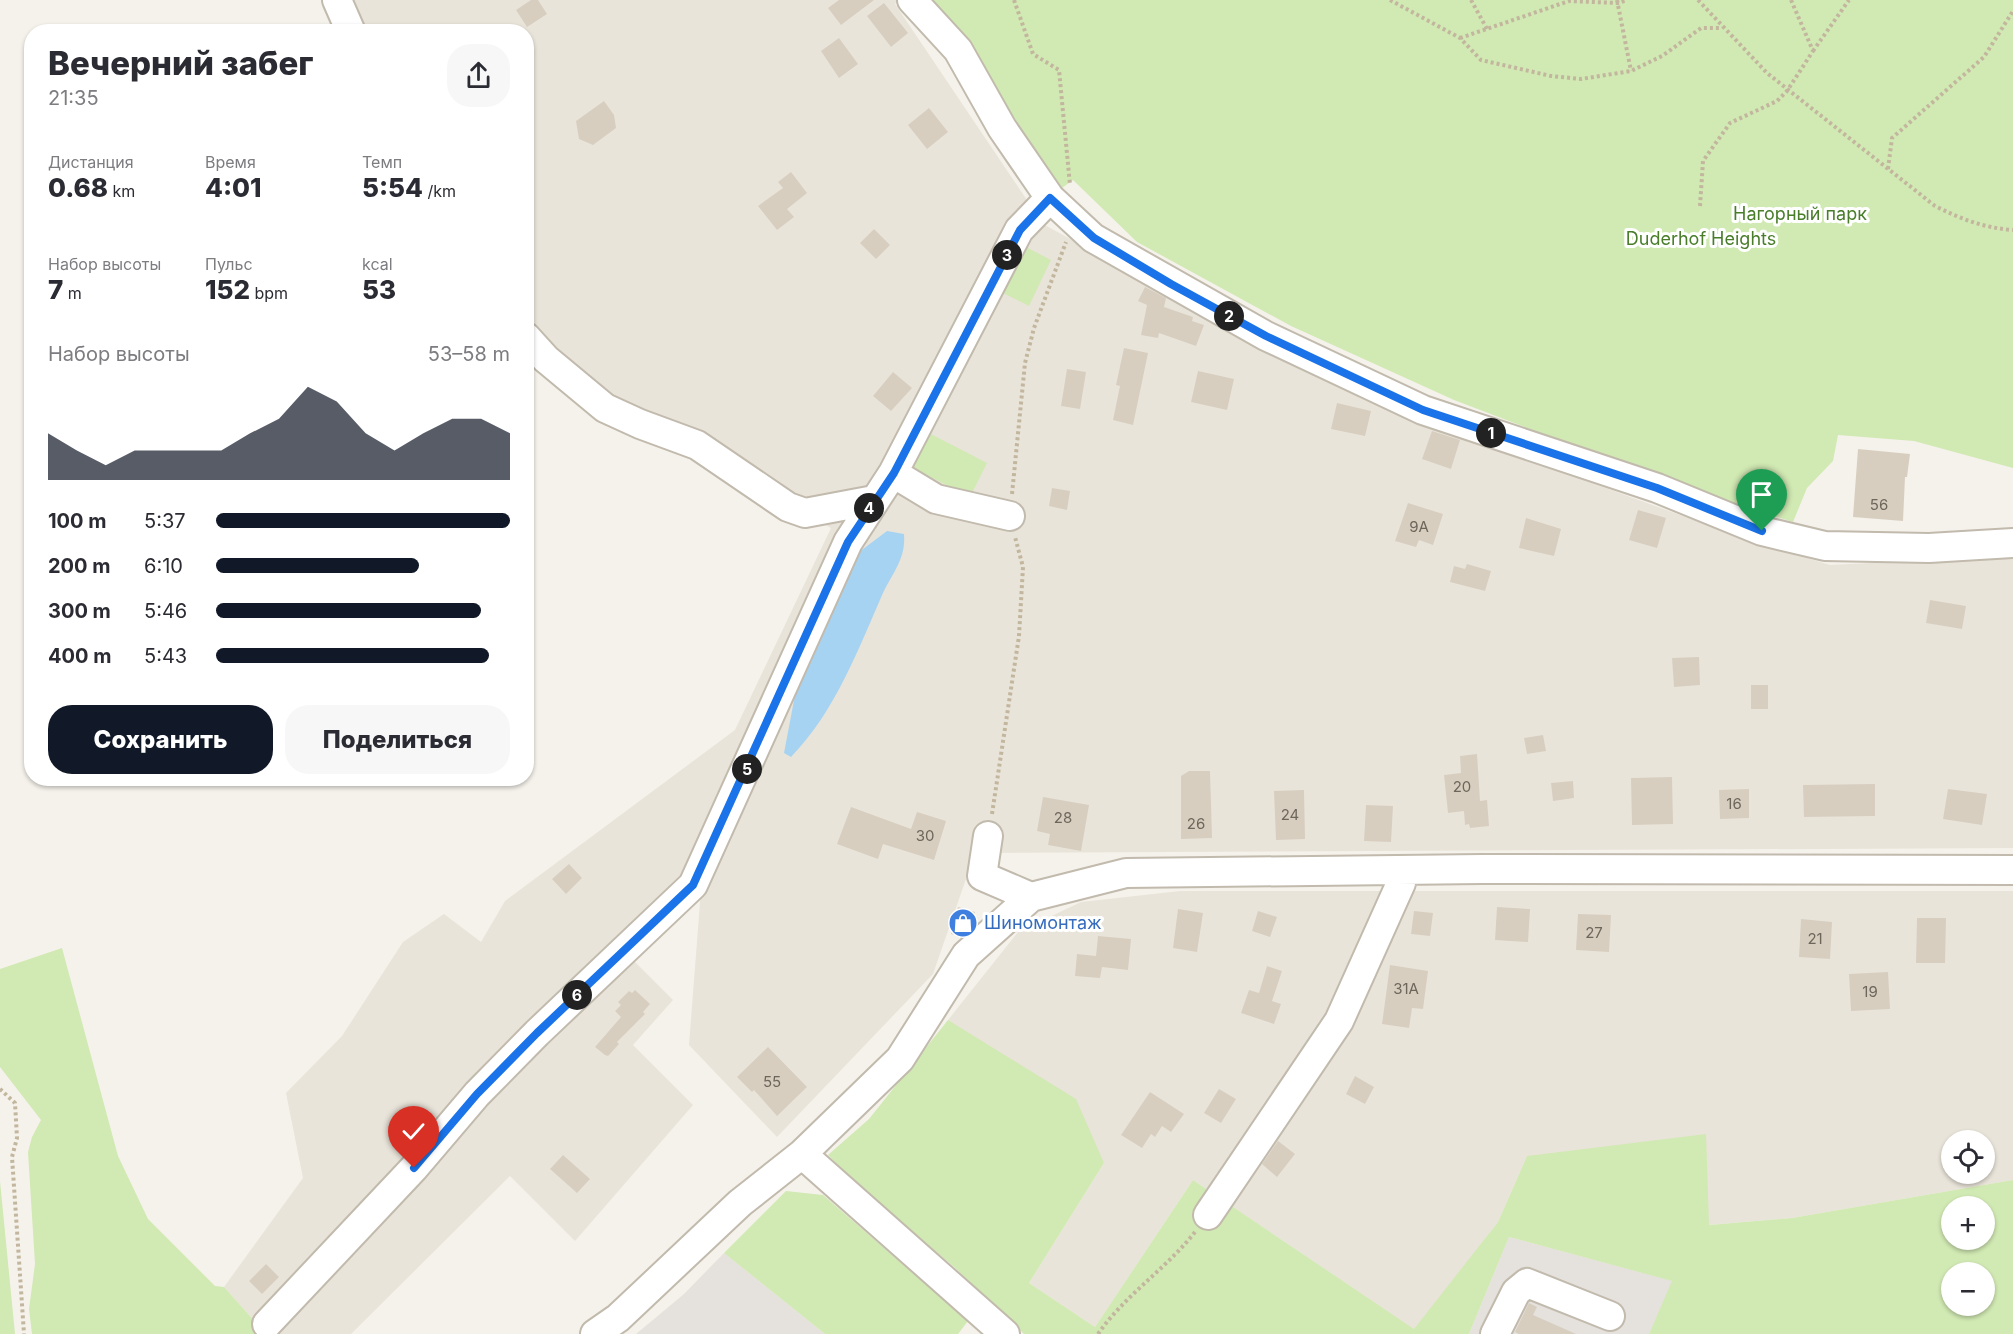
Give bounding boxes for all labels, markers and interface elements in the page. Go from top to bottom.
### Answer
text: Вечерний забег [48,43,313,83]
button: share [447,44,510,107]
text: 21:35 [48,86,99,110]
text: Дистанция [48,152,134,172]
text: Время [205,152,256,172]
text: Темп [362,152,402,172]
text: 0.68 [48,172,108,203]
text: 4:01 [205,172,262,203]
text: 5:54 [362,172,423,203]
text: km [108,181,135,201]
text: /km [423,181,456,201]
park label: Нагорный парк [1733,203,1867,224]
park label: Duderhof Heights [1626,228,1776,249]
pin: 3 [992,240,1022,270]
text: 3 [1002,245,1012,265]
text: Набор высоты [48,254,161,274]
text: Пульс [205,254,253,274]
text: kcal [362,254,393,274]
text: 7 [48,274,63,305]
text: 152 [205,274,250,305]
text: 53 [362,274,396,305]
text: m [63,283,82,303]
text: bpm [250,283,288,303]
pin: 2 [1214,301,1244,331]
text: 2 [1224,306,1234,326]
text: Набор высоты [48,342,190,366]
text: 53–58 m [428,342,510,366]
pin: 1 [1476,418,1506,448]
text: 1 [1488,423,1494,443]
pin [1736,469,1787,531]
icon: arrive [1745,478,1778,511]
pin: 4 [854,493,884,523]
house number: 56 [1870,495,1888,514]
text: 4 [864,498,874,518]
text: 100 m [48,509,107,533]
text: 5:37 [144,509,186,533]
house number: 9А [1409,517,1429,536]
text: 200 m [48,554,111,578]
text: 6:10 [144,554,183,578]
text: 300 m [48,599,111,623]
text: 5:46 [144,599,187,623]
text: 400 m [48,644,112,668]
text: 5:43 [144,644,187,668]
button: Сохранить [48,705,273,774]
button: Поделиться [285,705,510,774]
pin: 5 [732,754,762,784]
text: 5 [742,759,752,779]
house number: 20 [1453,777,1471,796]
house number: 16 [1726,794,1742,813]
house number: 24 [1281,805,1299,824]
house number: 28 [1054,808,1072,827]
house number: 26 [1187,814,1205,833]
house number: 30 [916,826,934,845]
shop icon: Шиномонтаж [947,907,979,939]
place label: Шиномонтаж [984,912,1102,933]
house number: 27 [1585,923,1603,942]
house number: 21 [1807,929,1823,948]
house number: 31А [1393,979,1419,998]
pin: 6 [562,980,592,1010]
house number: 19 [1862,982,1878,1001]
text: 6 [572,985,582,1005]
house number: 55 [763,1072,781,1091]
pin [388,1106,439,1168]
icon: check [397,1115,430,1148]
map controls [1941,1130,1995,1316]
button: locate [1941,1130,1995,1184]
button: + [1941,1196,1995,1250]
button: − [1941,1262,1995,1316]

